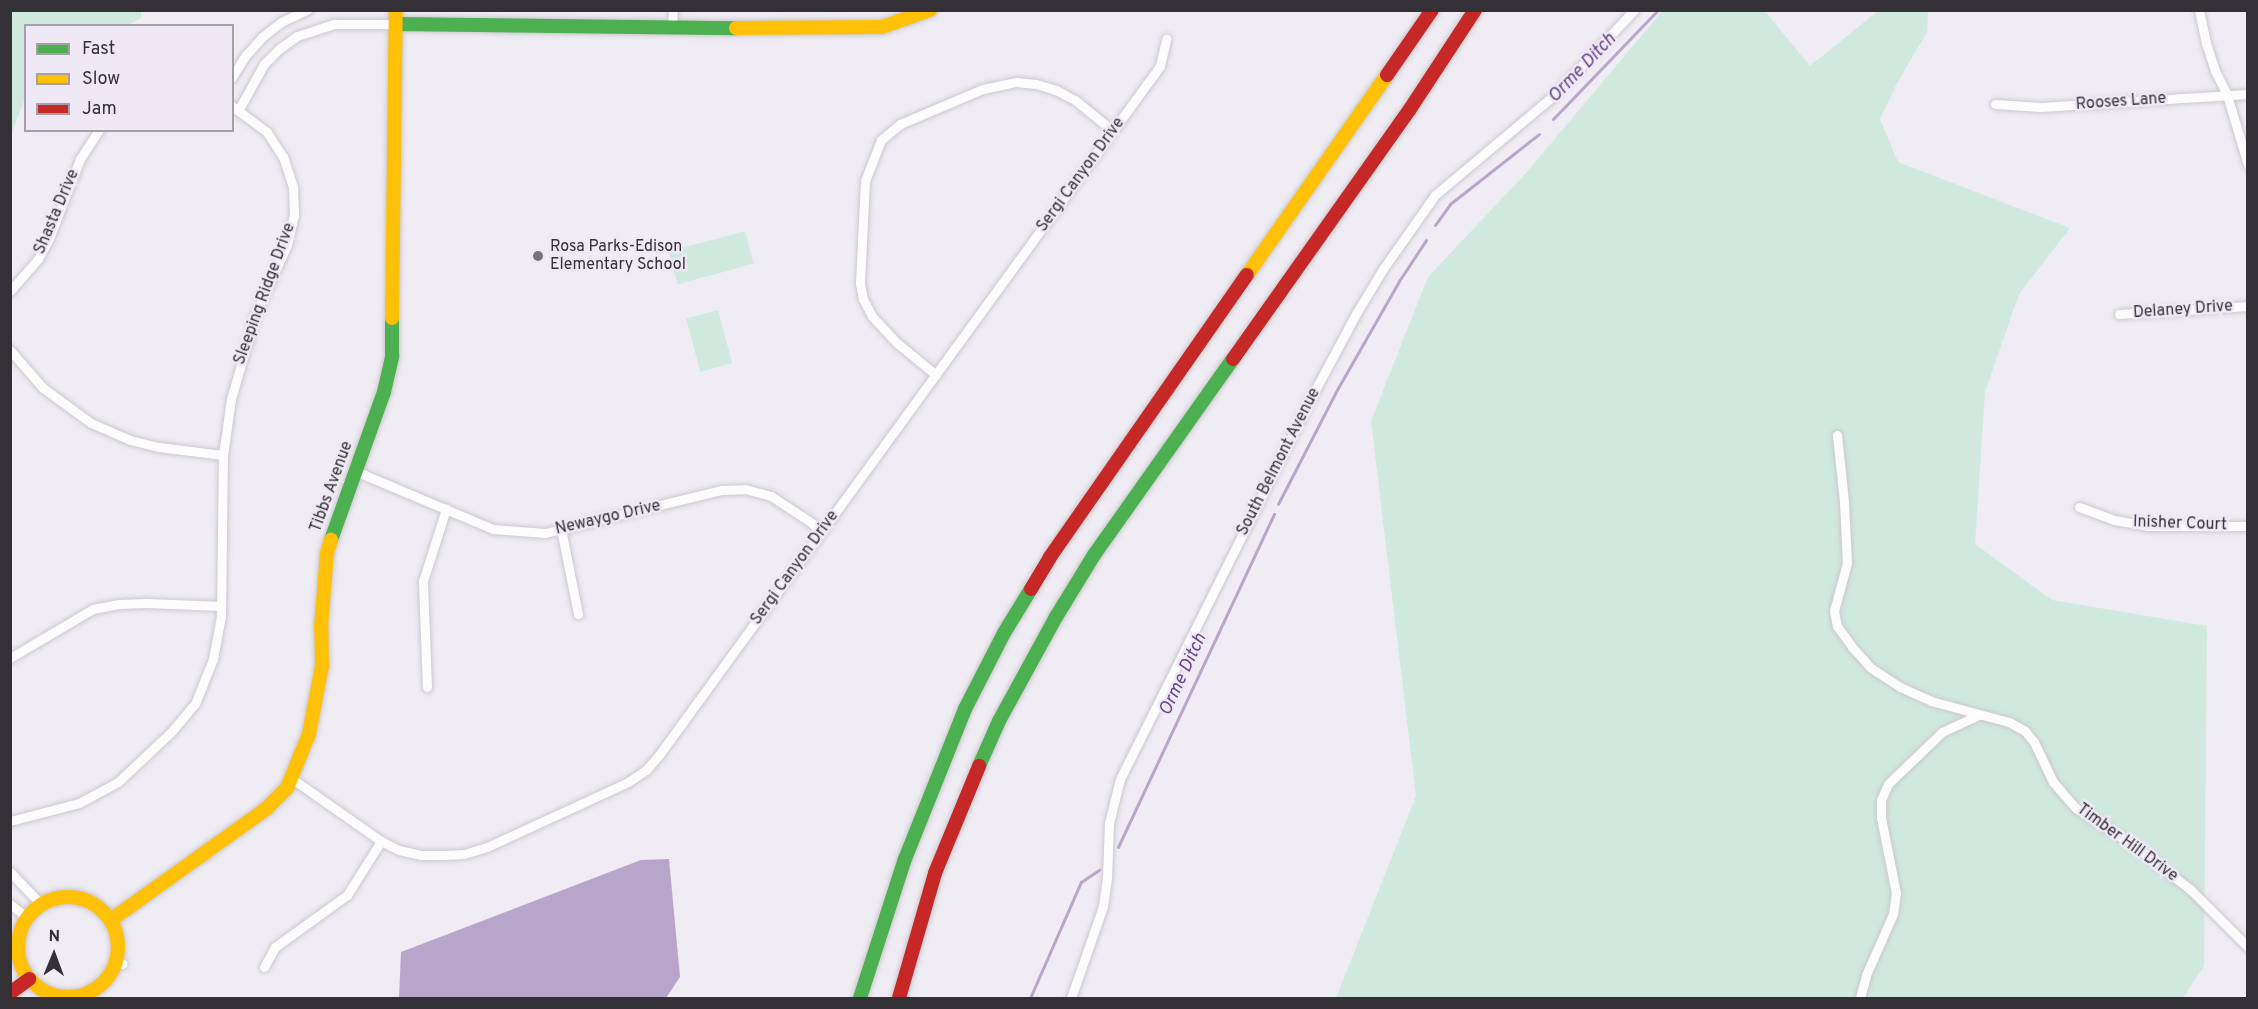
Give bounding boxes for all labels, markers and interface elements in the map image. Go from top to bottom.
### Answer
legend [24,24,234,132]
water label: Orme Ditch [1545,30,1621,108]
text: Fast [82,38,115,61]
text: Slow [82,68,120,91]
street label: Rooses Lane [2075,89,2167,115]
text: Jam [82,98,117,121]
street label: Sergi Canyon Drive [1033,114,1129,236]
street label: Shasta Drive [31,167,83,257]
street label: Sleeping Ridge Drive [230,220,300,368]
place label: Rosa Parks-Edison Elementary School [550,237,686,275]
marker: Rosa Parks-Edison Elementary School [531,249,545,263]
street label: Delaney Drive [2133,297,2233,323]
street label: South Belmont Avenue [1233,385,1325,539]
street label: Tibbs Avenue [307,439,357,535]
street label: Newaygo Drive [554,497,662,539]
street label: Sergi Canyon Drive [747,507,843,629]
street label: Inisher Court [2133,513,2227,535]
water label: Orme Ditch [1156,630,1212,720]
street label: Timber Hill Drive [2073,800,2181,886]
north arrow [24,925,84,985]
text: N [48,927,60,947]

